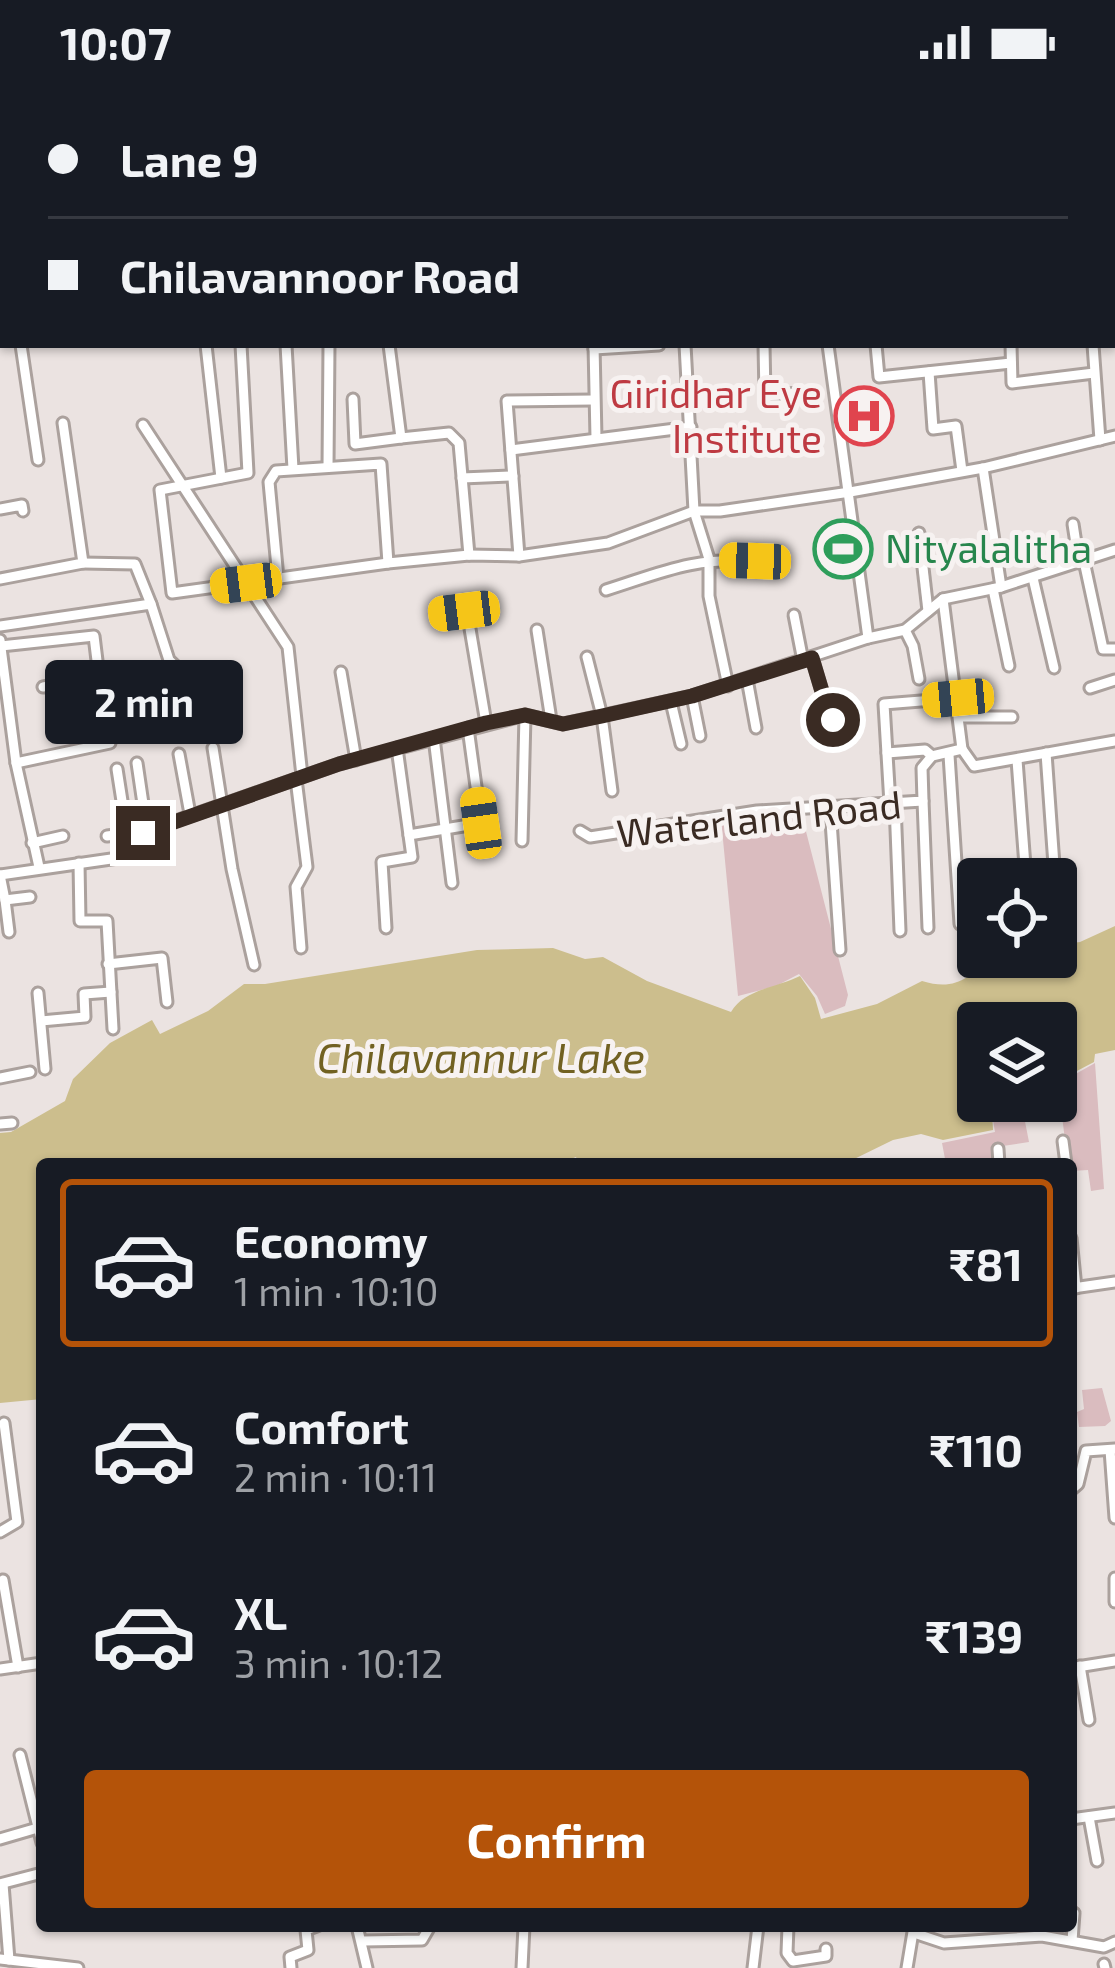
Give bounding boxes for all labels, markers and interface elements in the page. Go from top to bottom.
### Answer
text: 10:07 [60,15,172,69]
text: Lane 9 [120,132,258,186]
text: Chilavannoor Road [120,248,520,302]
place label: Giridhar Eye Institute [609,369,822,461]
hospital icon: Giridhar Eye Institute [833,385,895,447]
sports icon: Nityalalitha [812,518,874,580]
place label: Nityalalitha [885,524,1092,571]
car [718,542,792,580]
car [208,561,284,605]
car [426,589,502,633]
callout: 2 min [44,659,242,743]
car [921,677,995,719]
text: 2 min [94,678,194,725]
route start [806,693,860,747]
street label: Waterland Road [614,779,903,856]
car [458,785,504,861]
route end [116,806,170,860]
map controls [957,858,1077,1122]
button: locate [957,858,1077,978]
button: layers [957,1002,1077,1122]
water label: Chilavannur Lake [317,1031,645,1081]
icon: car [90,1209,198,1317]
text: Economy [234,1213,428,1267]
text: ₹81 [949,1236,1023,1290]
text: 1 min · 10:10 [234,1267,439,1314]
icon: car [90,1395,198,1503]
text: Comfort [234,1399,409,1453]
text: ₹110 [929,1422,1023,1476]
text: 2 min · 10:11 [234,1453,437,1500]
icon: car [90,1581,198,1689]
text: XL [234,1585,287,1639]
text: ₹139 [925,1608,1023,1662]
text: 3 min · 10:12 [234,1639,443,1686]
button: Confirm [84,1770,1029,1908]

